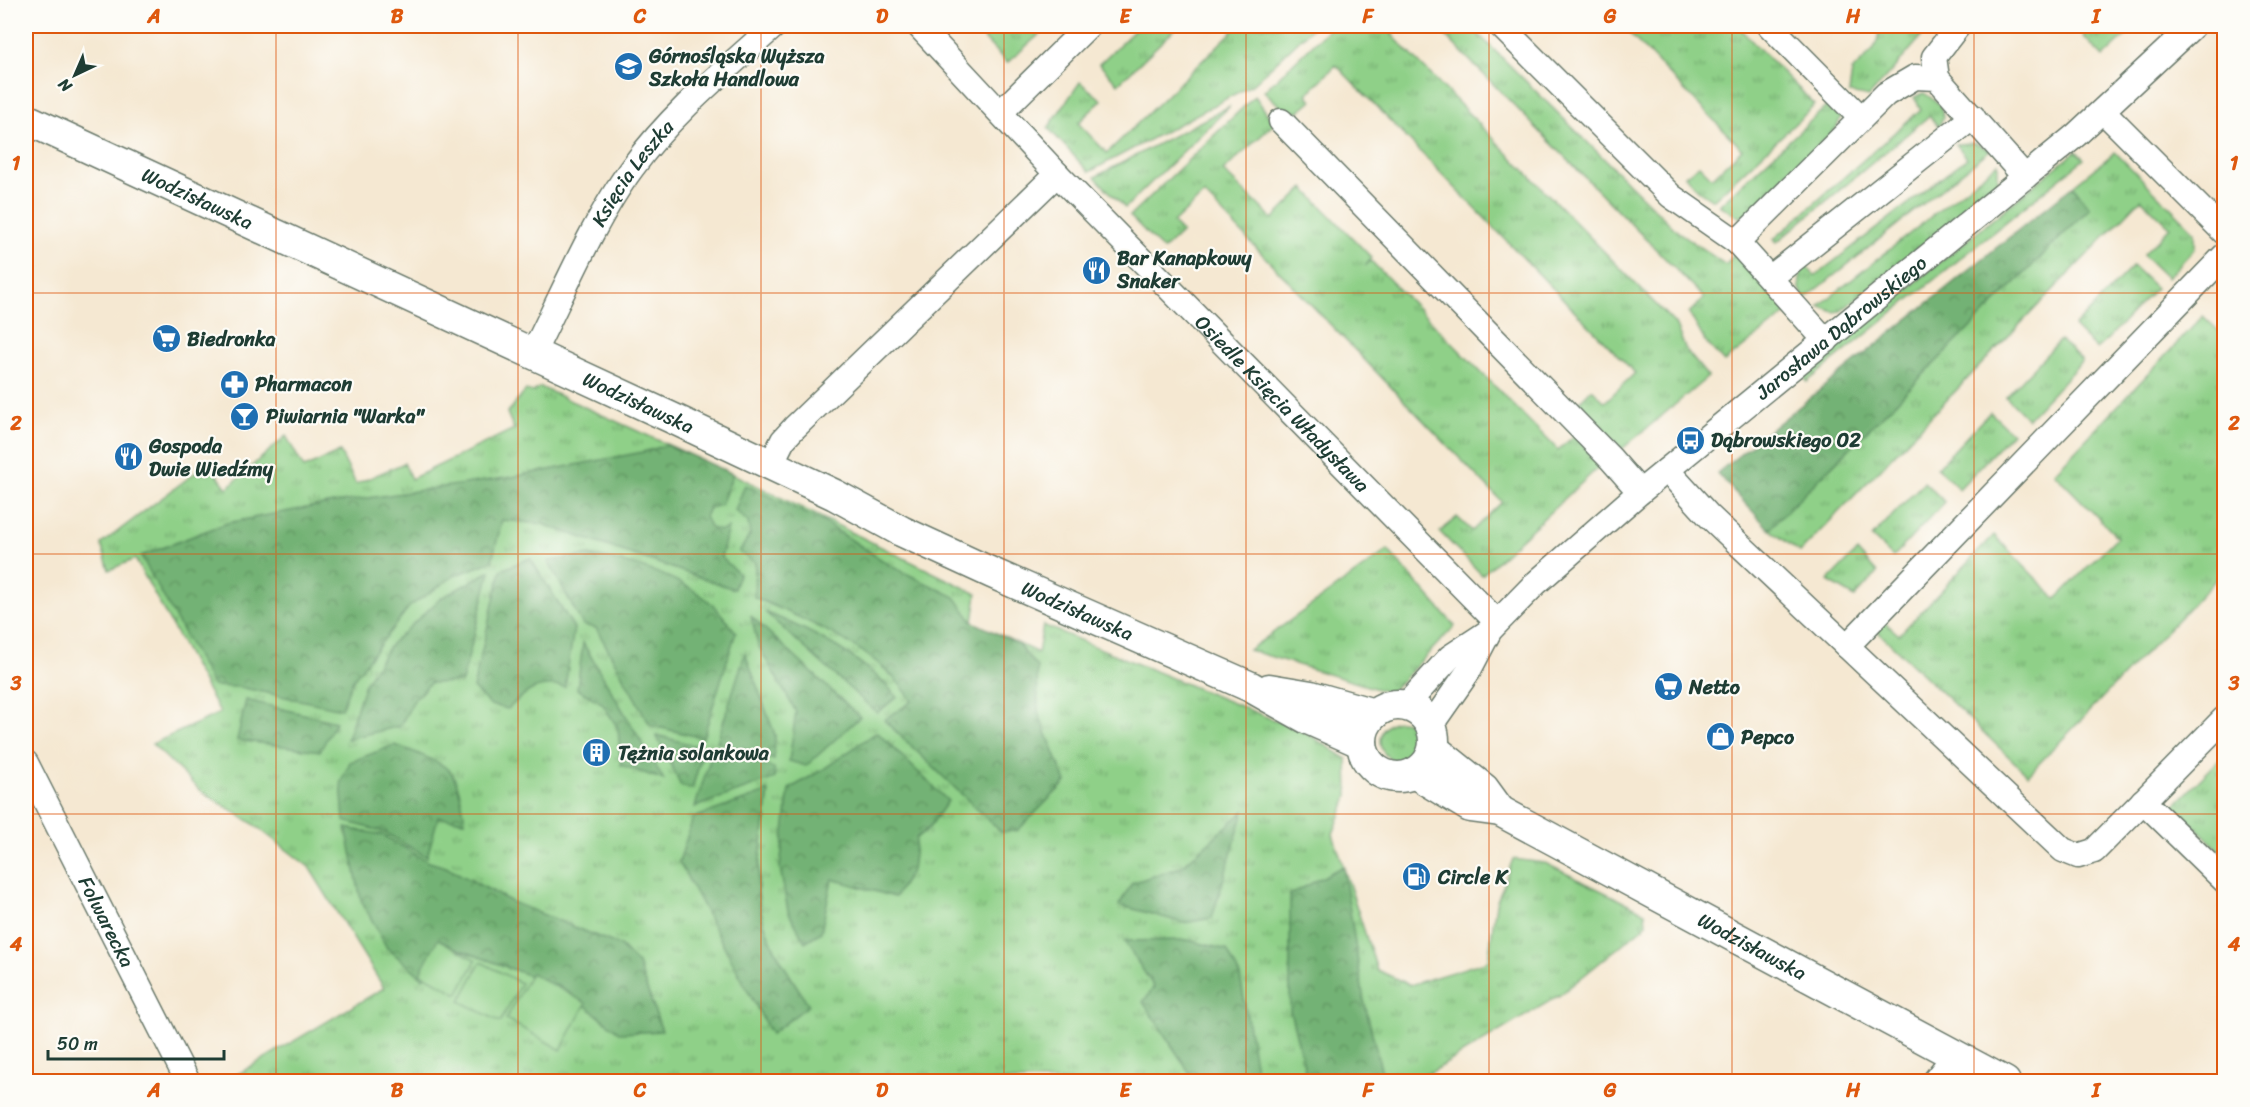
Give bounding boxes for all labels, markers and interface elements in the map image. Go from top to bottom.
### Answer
text: A [146,0,161,34]
text: B [391,0,404,34]
text: C [633,0,647,34]
text: D [876,0,889,34]
text: E [1119,0,1132,34]
text: F [1362,0,1375,34]
text: G [1603,0,1617,34]
text: H [1845,0,1861,34]
text: I [2091,0,2102,34]
place label: Górnośląska Wyższa Szkoła Handlowa [648,39,825,97]
north arrow [45,45,105,105]
school or university icon: Górnośląska Wyższa Szkoła Handlowa [612,51,644,83]
text: N [50,71,80,100]
street label: Księcia Leszka [581,110,683,233]
text: 1 [12,146,21,181]
text: 1 [2230,146,2239,181]
street label: Wodzisławska [136,157,259,239]
place label: Bar Kanapkowy Snaker [1116,241,1252,299]
street label: Jarosława Dąbrowskiego [1747,246,1935,409]
restaurant icon: Bar Kanapkowy Snaker [1080,254,1112,286]
street label: Osiedle Księcia Władysława [1186,306,1378,501]
place label: Biedronka [187,322,276,357]
supermarket icon: Biedronka [150,323,182,355]
street label: Wodzisławska [577,362,700,444]
place label: Pharmacon [255,367,352,402]
pharmacy icon: Pharmacon [218,368,250,400]
place label: Piwiarnia "Warka" [266,399,425,434]
bar icon: Piwiarnia "Warka" [229,400,261,432]
text: 2 [9,406,22,441]
text: 2 [2227,406,2240,441]
place label: Dąbrowskiego 02 [1711,423,1861,458]
bus stop icon: Dąbrowskiego 02 [1674,424,1706,456]
place label: Gospoda Dwie Wiedźmy [148,429,274,487]
restaurant icon: Gospoda Dwie Wiedźmy [112,441,144,473]
street label: Wodzisławska [1016,571,1139,651]
text: 3 [10,666,22,701]
text: 3 [2228,666,2240,701]
place label: Netto [1688,670,1741,705]
supermarket icon: Netto [1652,671,1684,703]
place label: Pepco [1741,720,1795,755]
shop icon: Pepco [1704,721,1736,753]
place label: Tężnia solankowa [618,736,770,771]
building icon: Tężnia solankowa [581,737,613,769]
place label: Circle K [1437,860,1509,895]
fuel station icon: Circle K [1401,861,1433,893]
street label: Folwarecka [69,870,145,974]
street label: Wodzisławska [1691,903,1813,990]
text: 4 [9,927,23,962]
text: 4 [2227,927,2241,962]
scale bar [48,1023,224,1061]
text: 50 m [57,1028,98,1060]
text: A [146,1073,161,1107]
text: B [391,1073,404,1107]
text: C [633,1073,647,1107]
text: D [876,1073,889,1107]
text: E [1119,1073,1132,1107]
text: F [1362,1073,1375,1107]
text: G [1603,1073,1617,1107]
text: H [1845,1073,1861,1107]
text: I [2091,1073,2102,1107]

